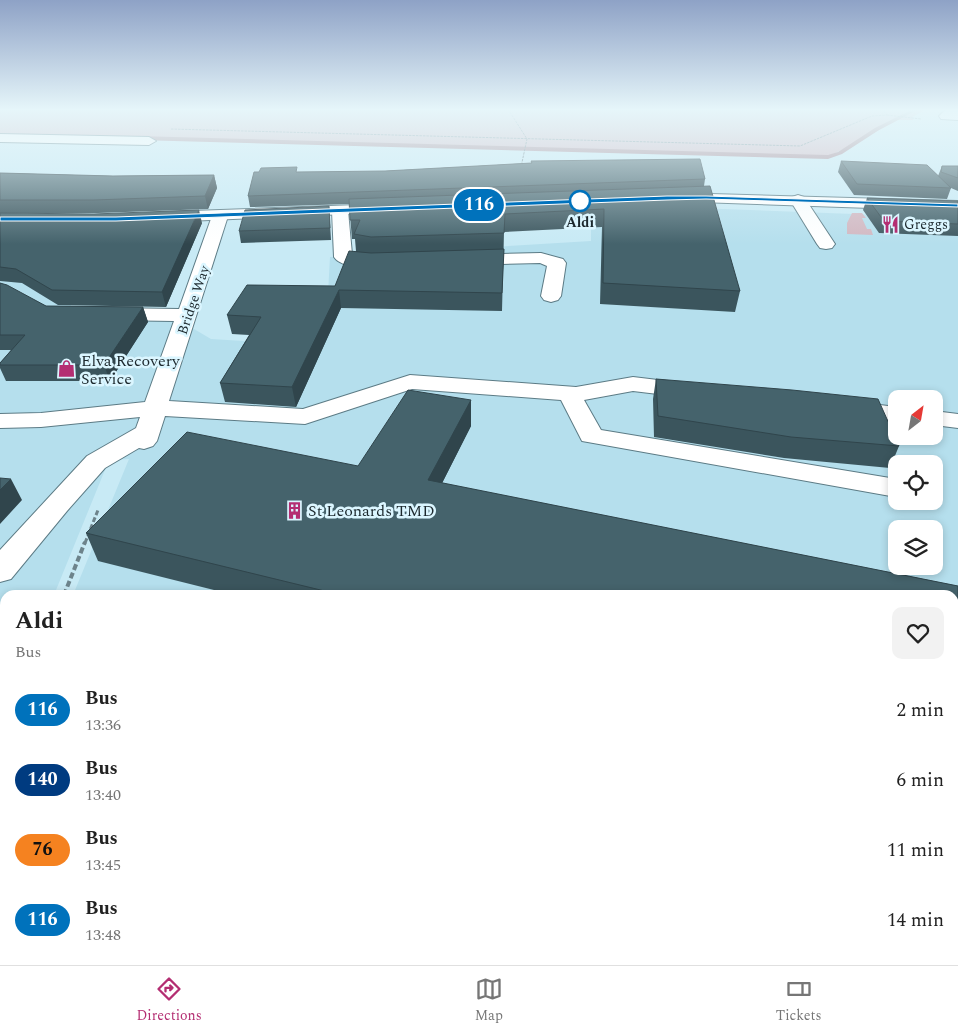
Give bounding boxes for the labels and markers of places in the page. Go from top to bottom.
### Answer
marker: Aldi [569,190,591,212]
place label: Aldi [566,212,594,233]
restaurant icon: Greggs [880,214,900,234]
place label: Greggs [904,214,948,235]
place label: Elva Recovery Service [81,349,181,391]
shop icon: Elva Recovery Service [57,359,77,379]
place label: St Leonards TMD [308,499,435,523]
building icon: St Leonards TMD [284,500,304,520]

